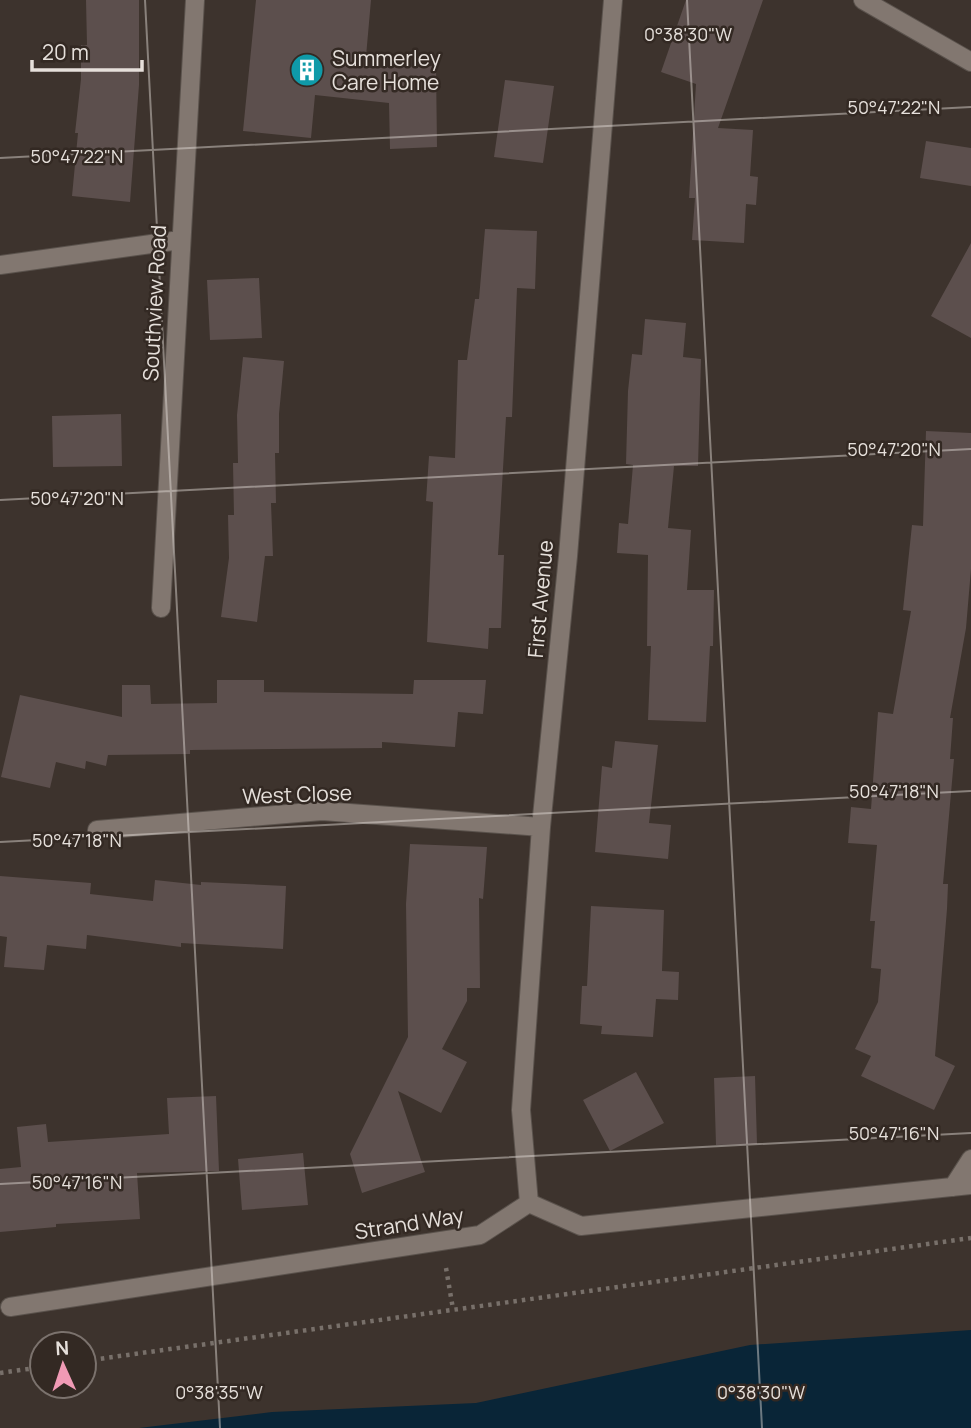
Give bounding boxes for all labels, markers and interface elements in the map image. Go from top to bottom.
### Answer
text: 0°38'30"W [644,22,732,46]
scale bar [32,28,142,72]
text: 20 m [42,38,89,66]
place label: Summerley Care Home [332,44,441,96]
building icon: Summerley Care Home [288,51,326,89]
text: 50°47'22"N [848,95,940,119]
text: 50°47'22"N [31,144,123,168]
street label: Southview Road [136,224,172,382]
text: 50°47'20"N [847,437,941,461]
text: 50°47'20"N [30,486,124,510]
street label: First Avenue [521,539,559,659]
street label: West Close [242,778,352,810]
text: 50°47'18"N [849,779,939,803]
text: 50°47'18"N [32,828,122,852]
text: 50°47'16"N [849,1121,939,1145]
text: 50°47'16"N [32,1170,122,1194]
street label: Strand Way [352,1201,466,1245]
north arrow [28,1330,98,1400]
text: N [55,1335,70,1361]
text: 0°38'35"W [175,1380,263,1404]
text: 0°38'30"W [717,1380,805,1404]

